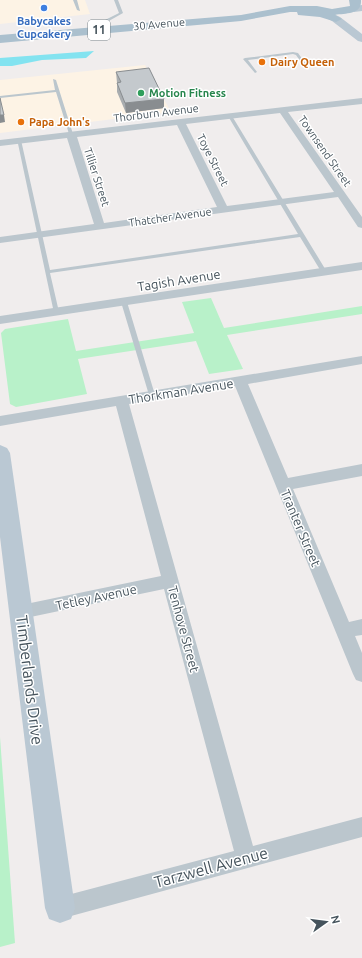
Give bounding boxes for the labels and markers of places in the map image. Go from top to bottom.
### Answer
marker: Babycakes Cupcakery [39,3,49,13]
place label: Babycakes Cupcakery [17,15,71,40]
place label: Dairy Queen [270,56,335,68]
marker: Dairy Queen [257,57,267,67]
place label: Motion Fitness [149,87,226,99]
marker: Motion Fitness [136,88,146,98]
place label: Papa John's [29,116,90,128]
marker: Papa John's [16,117,26,127]

